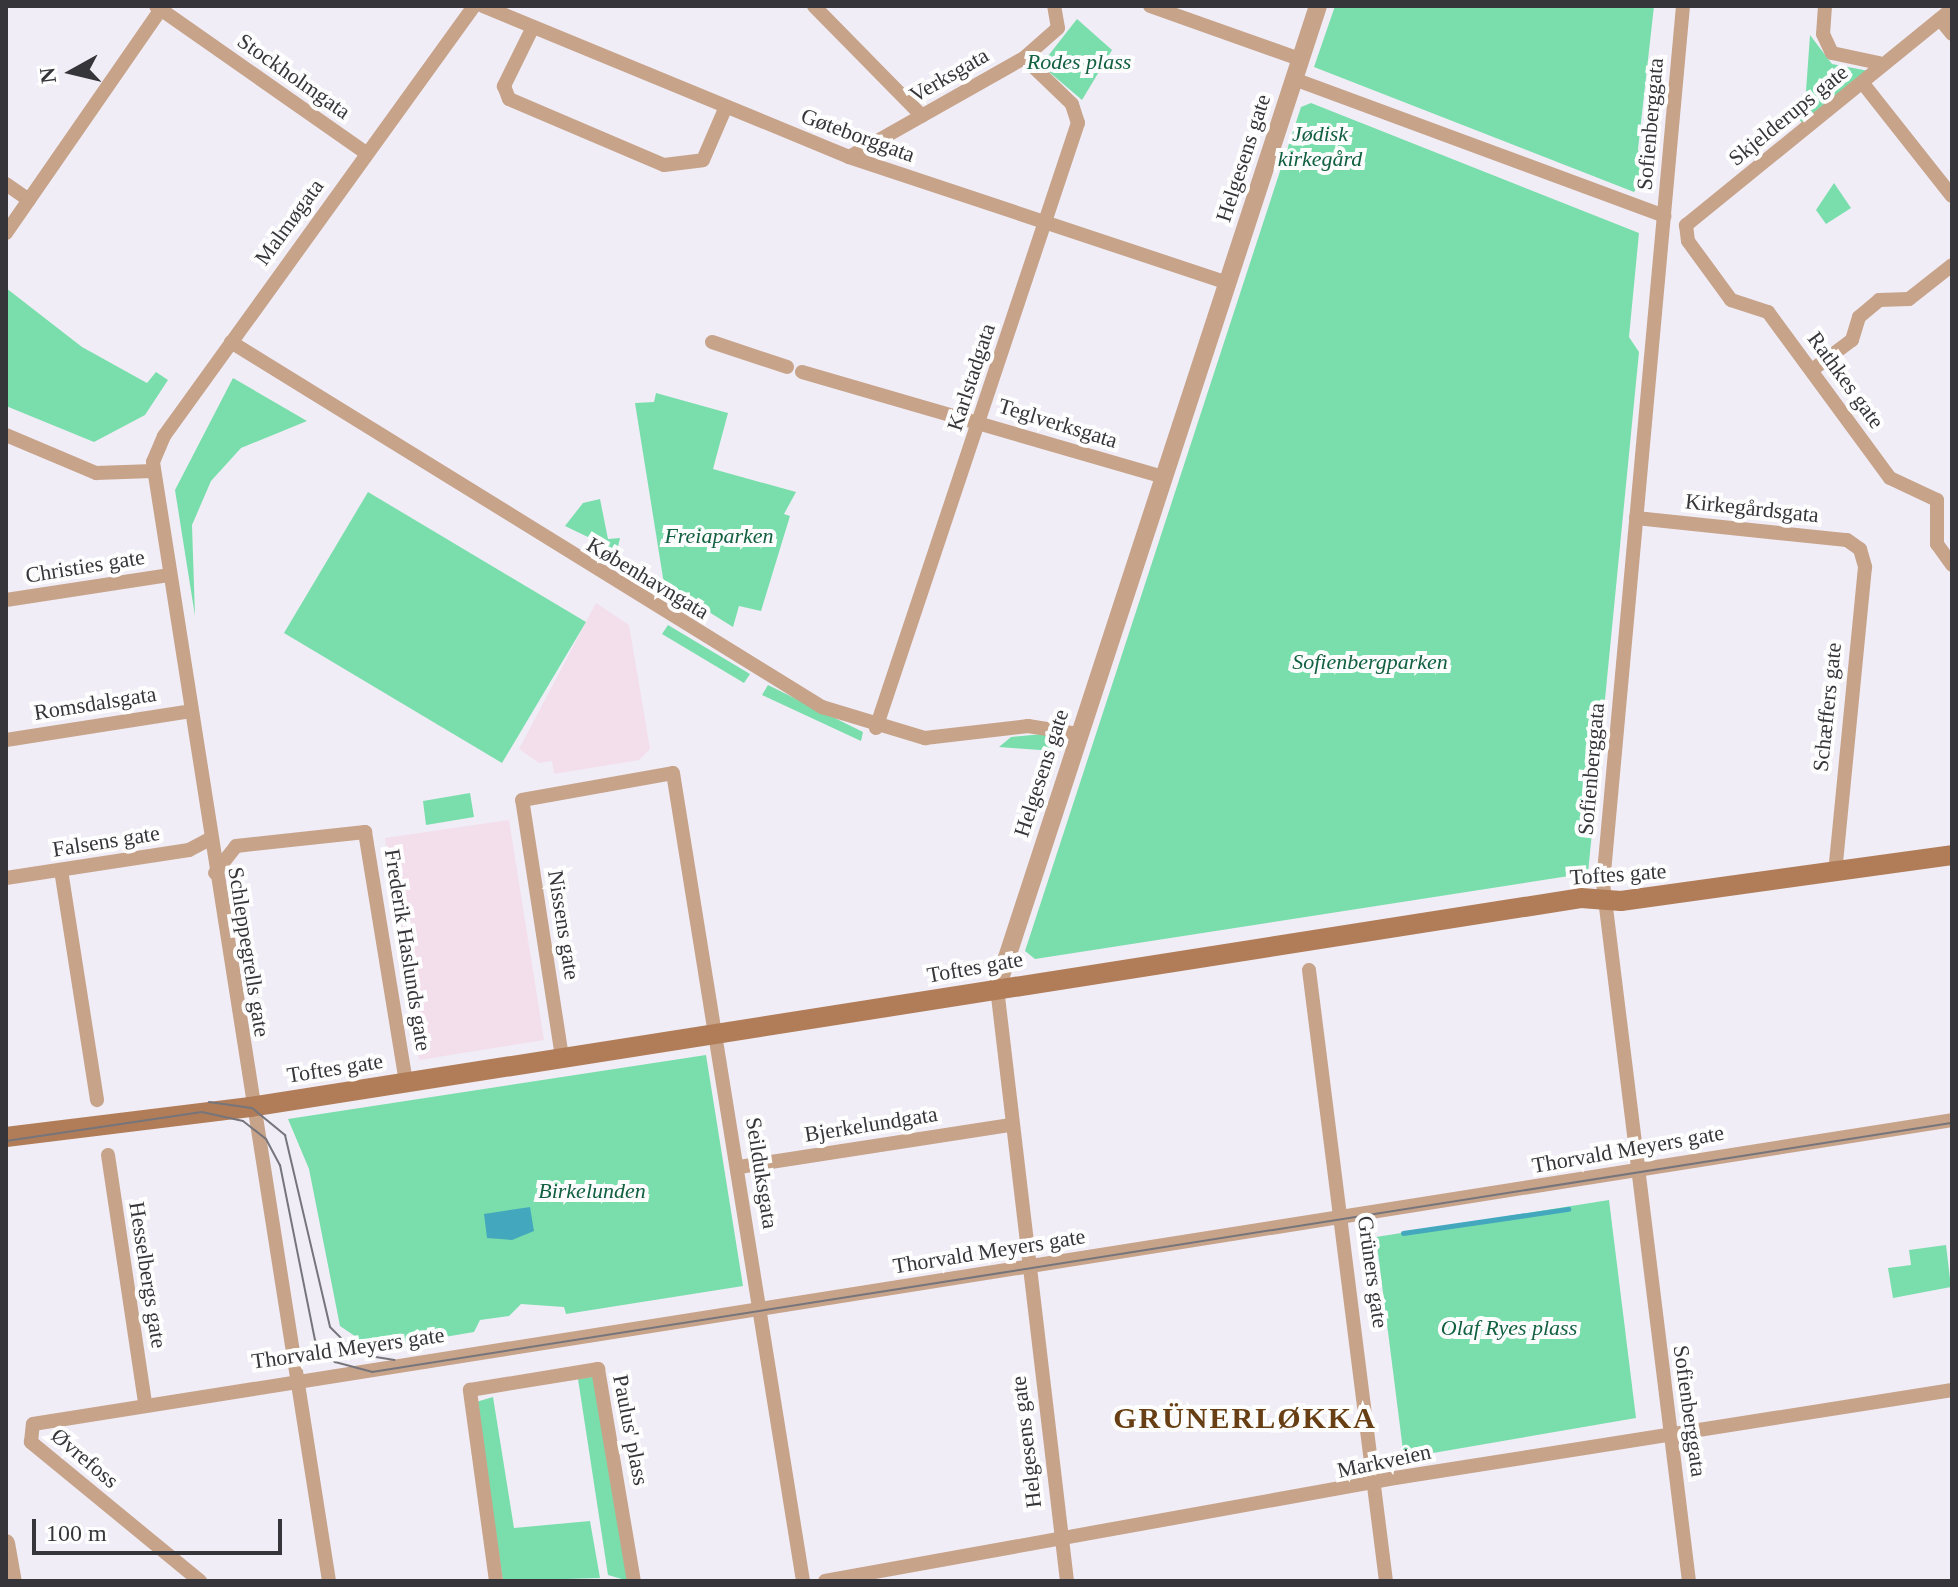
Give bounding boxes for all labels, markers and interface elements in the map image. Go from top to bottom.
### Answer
street label: Stockholmgata [232,27,356,125]
north arrow [32,32,112,112]
street label: Verksgata [905,42,993,108]
park label: Rodes plass [1027,49,1131,75]
street label: Sofienberggata [1631,57,1669,191]
street label: Skjelderups gate [1723,59,1853,171]
text: N [34,66,61,85]
street label: Helgesens gate [1210,91,1276,225]
street label: Gøteborggata [797,102,919,168]
park label: Jødisk kirkegård [1278,120,1362,172]
street label: Malmøgata [249,174,329,270]
street label: Karlstadgata [941,320,1001,434]
street label: Rathkes gate [1802,327,1890,433]
street label: Teglverksgata [995,392,1121,454]
street label: Kirkegårdsgata [1684,488,1820,528]
park label: Freiaparken [664,523,774,549]
street label: Københavngata [582,531,714,625]
street label: Christies gate [23,544,147,588]
street label: Schæffers gate [1807,641,1847,773]
park label: Sofienbergparken [1292,649,1448,675]
street label: Romsdalsgata [32,680,158,726]
street label: Sofienberggata [1572,702,1610,836]
street label: Helgesens gate [1008,706,1074,840]
street label: Falsens gate [51,820,161,862]
street label: Frederik Haslunds gate [379,847,437,1053]
street label: Toftes gate [1569,857,1667,891]
street label: Schleppegrells gate [223,865,275,1039]
street label: Nissens gate [542,868,586,982]
street label: Toftes gate [925,946,1025,988]
street label: Toftes gate [285,1047,385,1089]
street label: Bjerkelundgata [803,1100,939,1148]
street label: Seilduksgata [740,1115,784,1231]
street label: Thorvald Meyers gate [1530,1119,1726,1179]
park label: Birkelunden [538,1178,646,1204]
street label: Hesselbergs gate [123,1200,173,1350]
street label: Grüners gate [1352,1214,1394,1330]
street label: Thorvald Meyers gate [891,1223,1087,1279]
park label: Olaf Ryes plass [1441,1315,1577,1341]
street label: Thorvald Meyers gate [250,1321,446,1375]
street label: Sofienberggata [1668,1343,1712,1479]
street label: Paulus' plass [607,1372,655,1488]
street label: Helgesens gate [1005,1375,1047,1509]
district label: GRÜNERLØKKA [1113,1400,1377,1436]
street label: Øvrefoss [46,1422,124,1494]
street label: Markveien [1335,1438,1433,1484]
scale bar [36,1503,286,1553]
text: 100 m [46,1520,107,1546]

